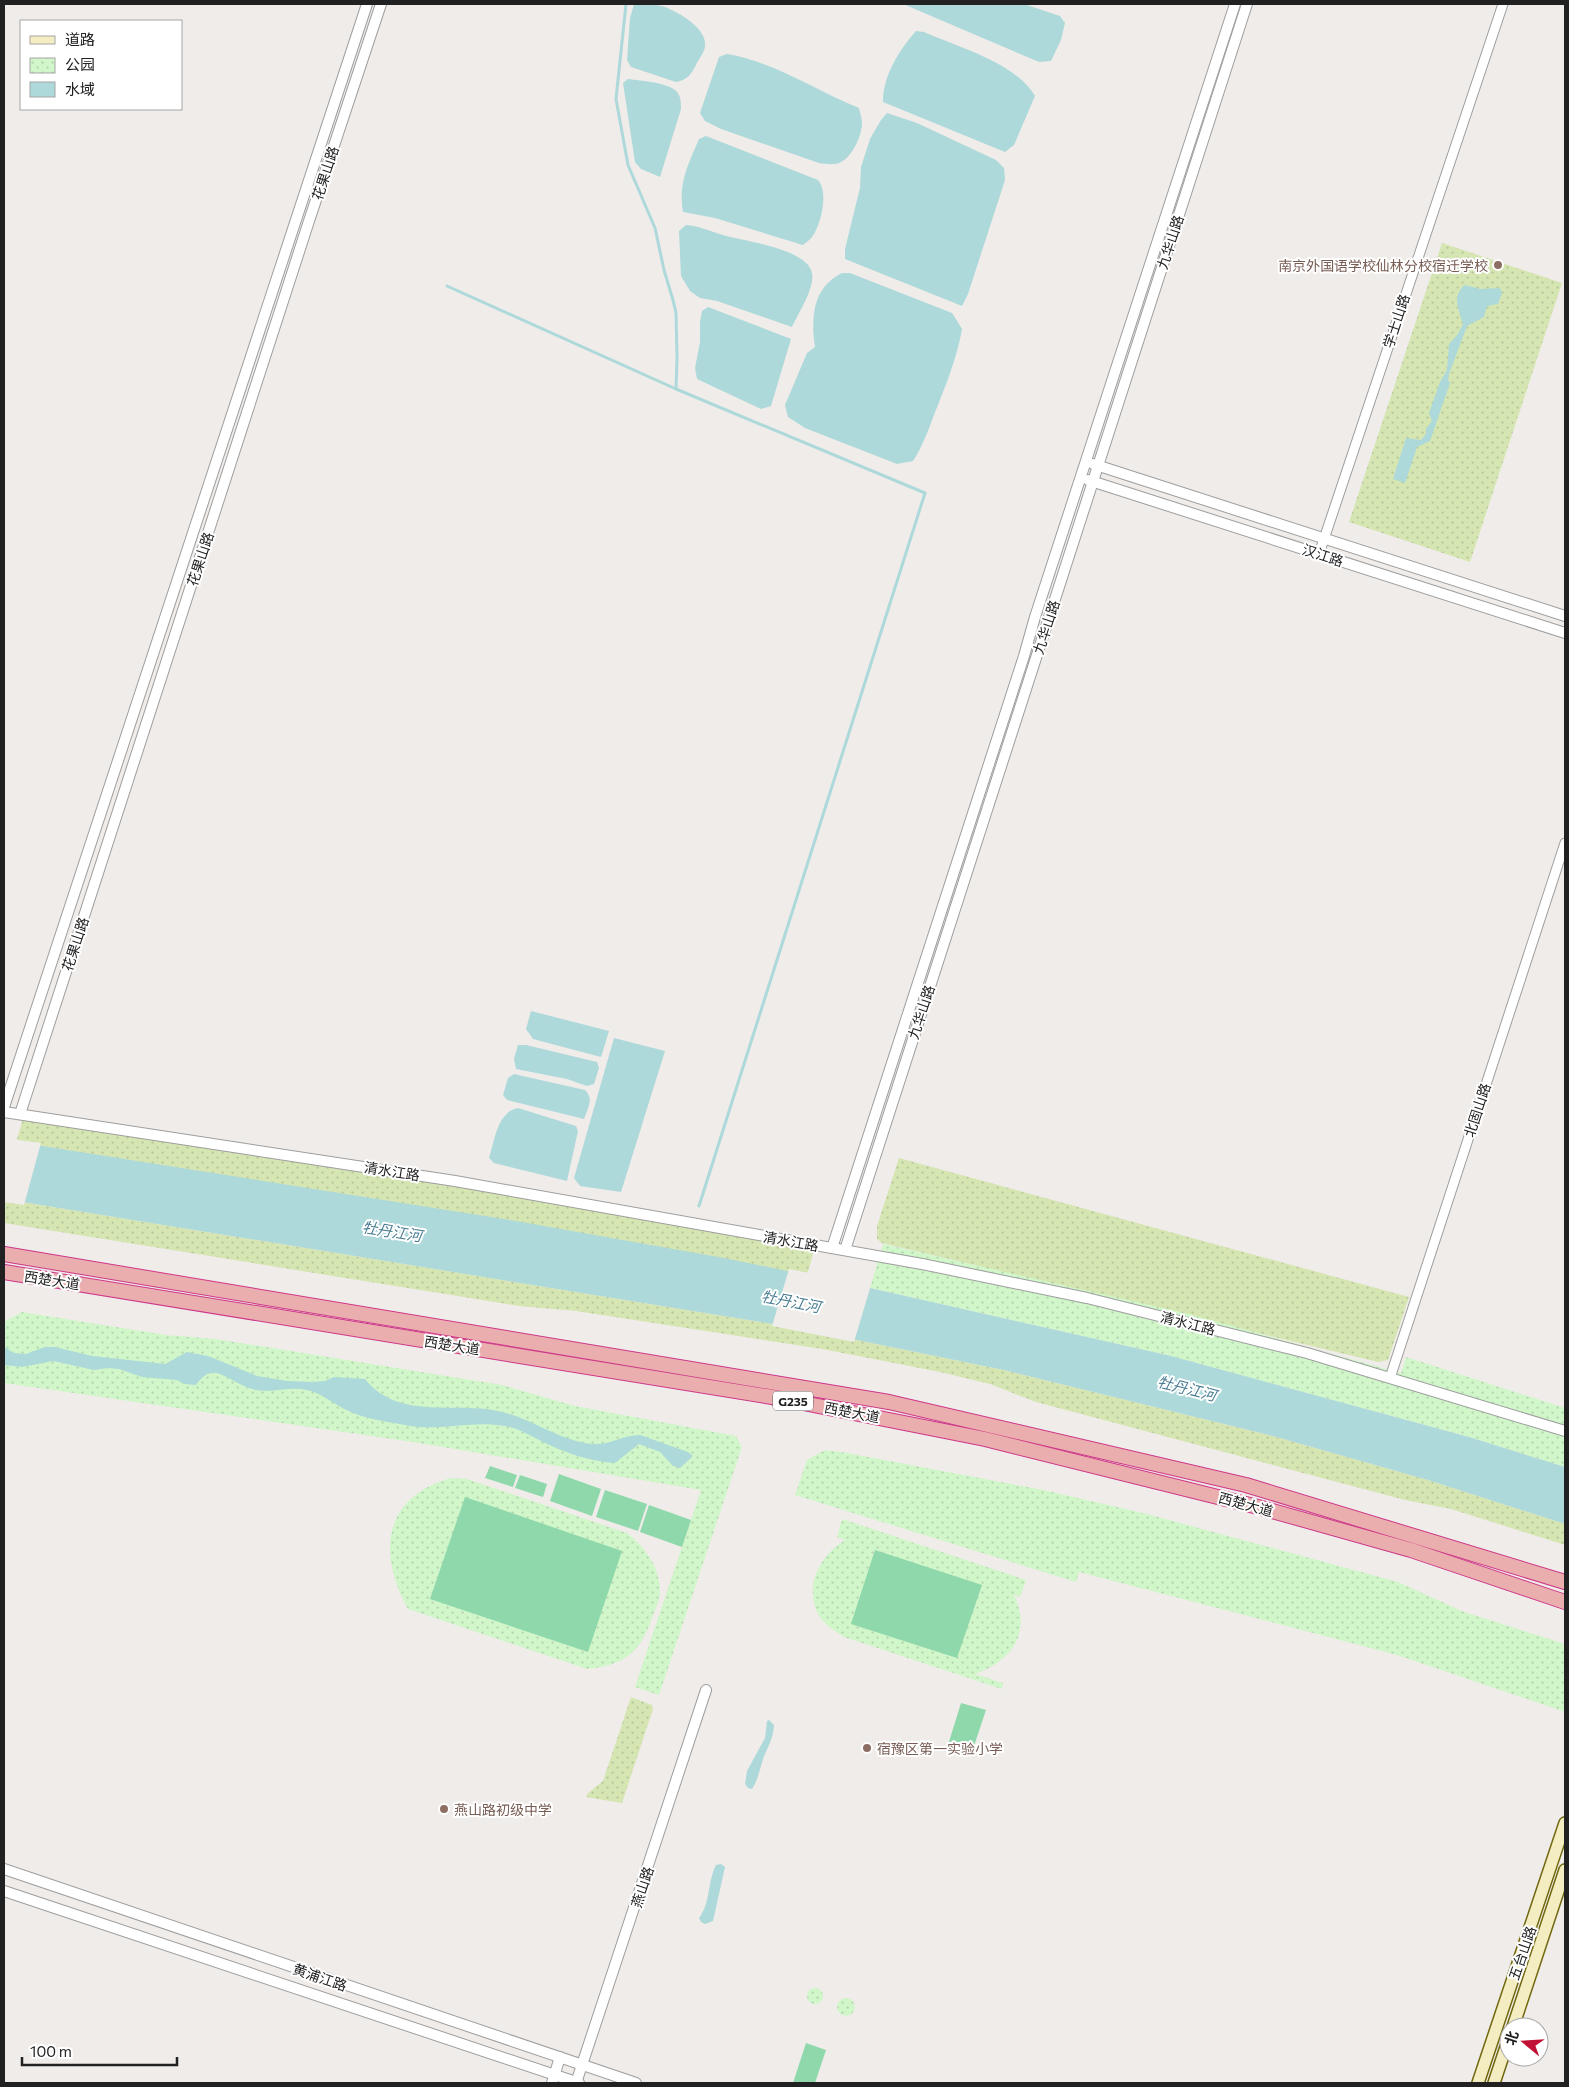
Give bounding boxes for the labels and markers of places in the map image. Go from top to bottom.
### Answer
place label: 南京外国语学校仙林分校宿迁学校 [1278,257,1488,274]
marker: 南京外国语学校仙林分校宿迁学校 [1492,259,1504,271]
place label: 宿豫区第一实验小学 [877,1740,1003,1757]
marker: 宿豫区第一实验小学 [861,1742,873,1754]
place label: 燕山路初级中学 [454,1801,552,1818]
marker: 燕山路初级中学 [438,1803,450,1815]

